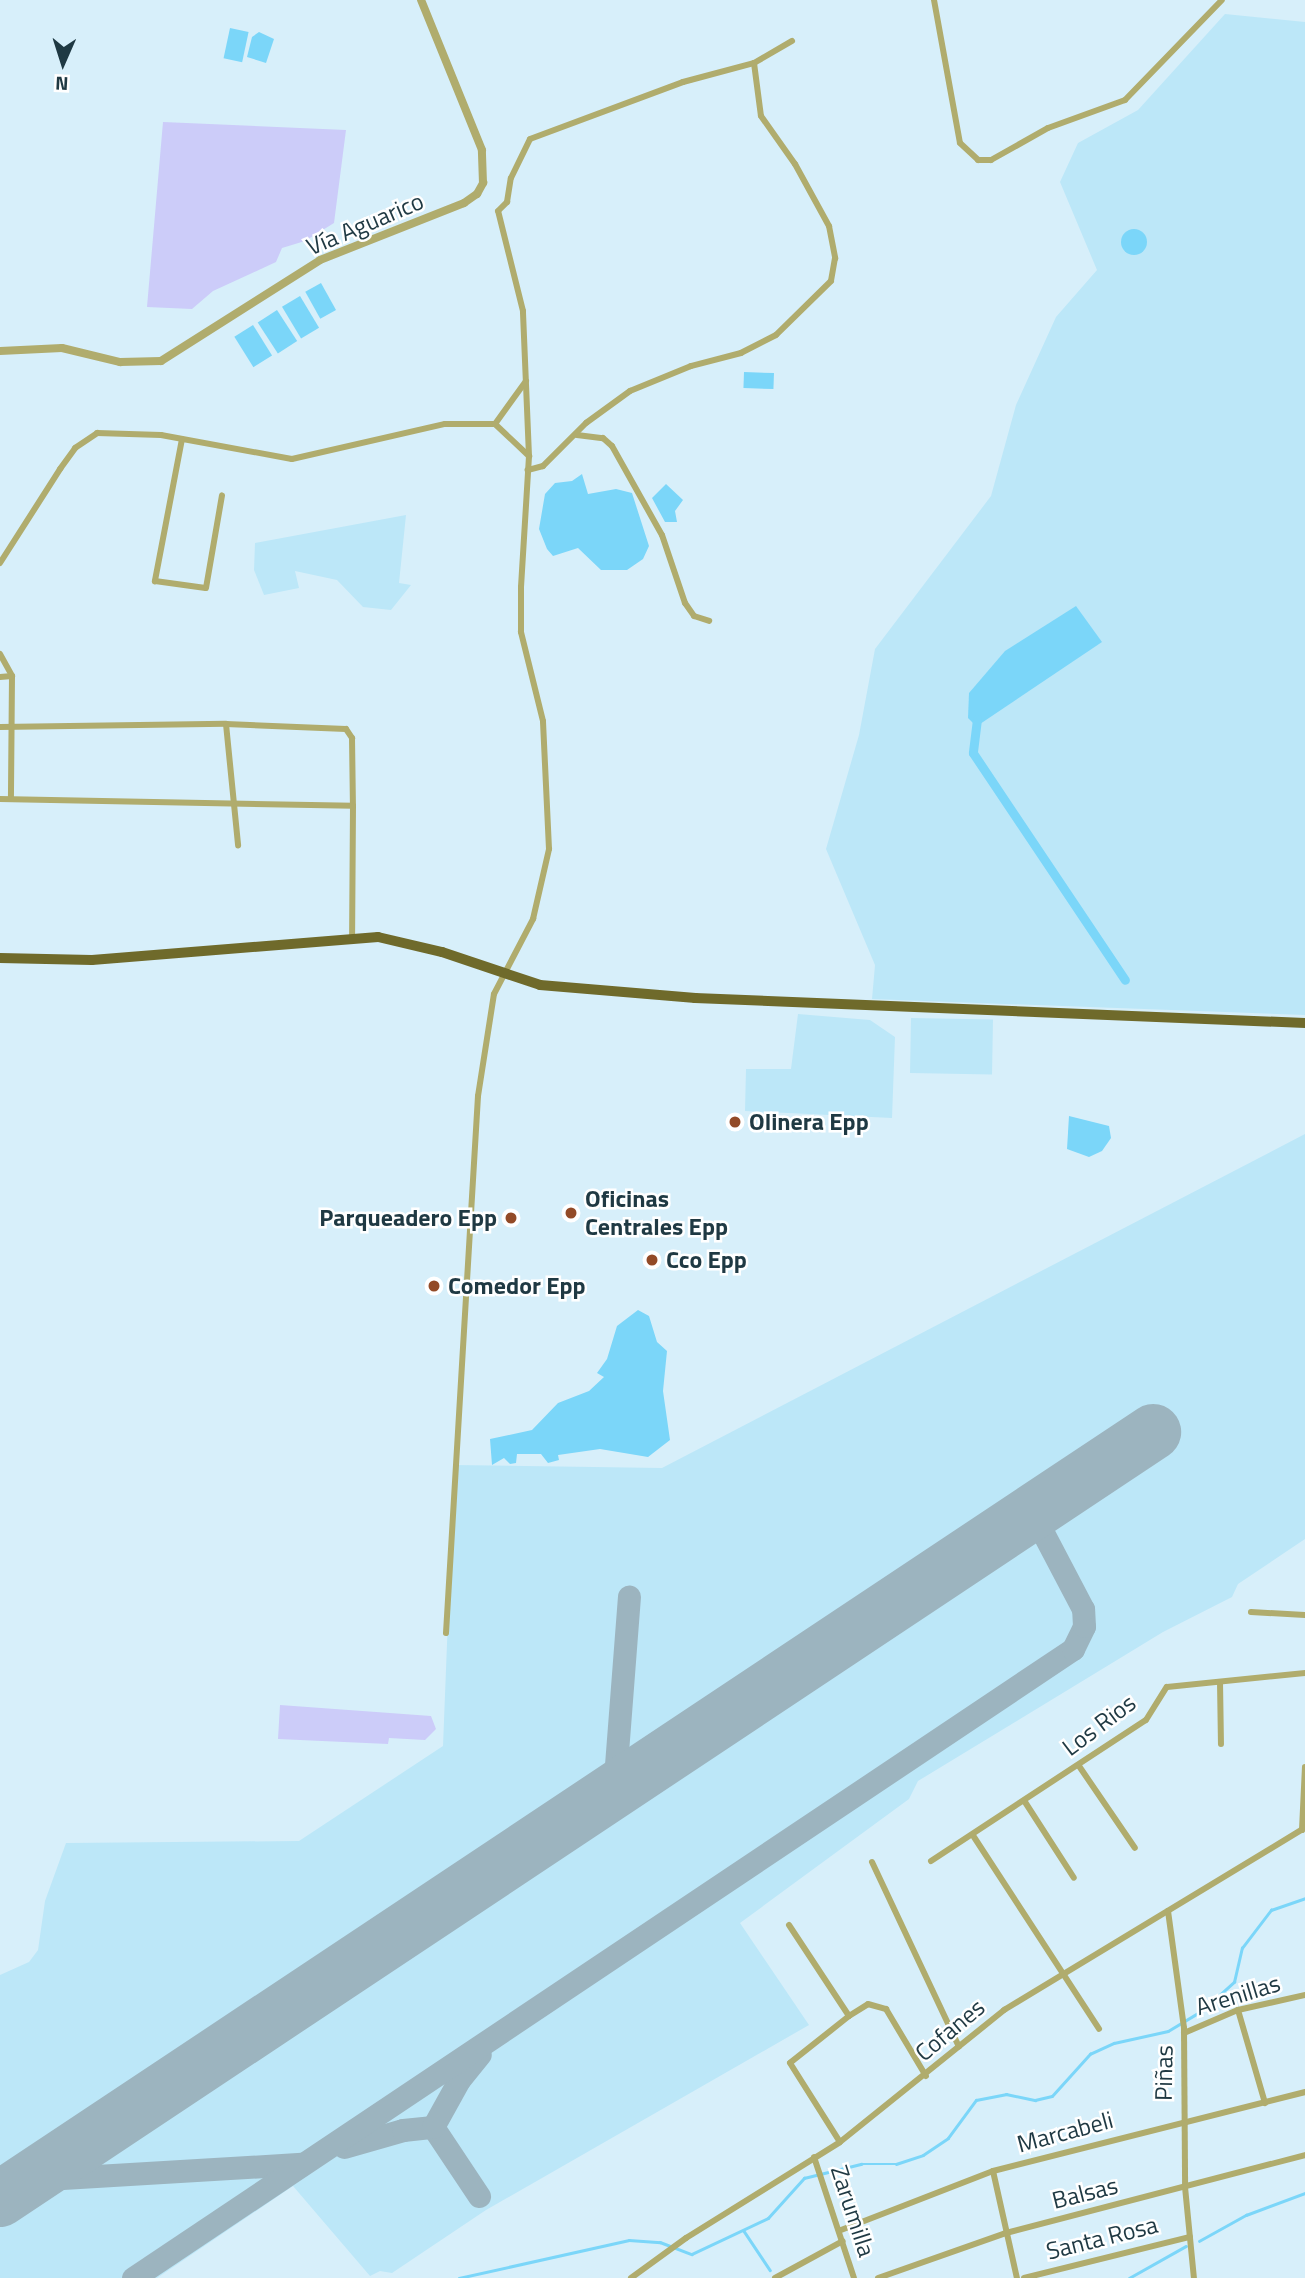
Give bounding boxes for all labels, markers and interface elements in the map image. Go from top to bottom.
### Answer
north arrow [28,28,98,98]
text: N [55,70,69,99]
street label: Vía Aguarico [302,186,428,262]
place label: Olinera Epp [749,1108,869,1136]
marker: Olinera Epp [727,1114,743,1130]
place label: Oficinas Centrales Epp [585,1185,728,1241]
place label: Parqueadero Epp [319,1204,497,1232]
marker: Oficinas Centrales Epp [563,1205,579,1221]
marker: Parqueadero Epp [503,1210,519,1226]
place label: Cco Epp [666,1246,747,1274]
marker: Cco Epp [644,1252,660,1268]
place label: Comedor Epp [448,1272,586,1300]
marker: Comedor Epp [426,1278,442,1294]
street label: Los Rios [1057,1688,1141,1762]
street label: Arenillas [1192,1969,1284,2021]
street label: Cofanes [909,1993,991,2067]
street label: Piñas [1149,2045,1179,2101]
street label: Marcabeli [1014,2105,1116,2159]
street label: Zarumilla [825,2162,881,2260]
street label: Balsas [1049,2171,1121,2215]
street label: Santa Rosa [1043,2210,1161,2266]

